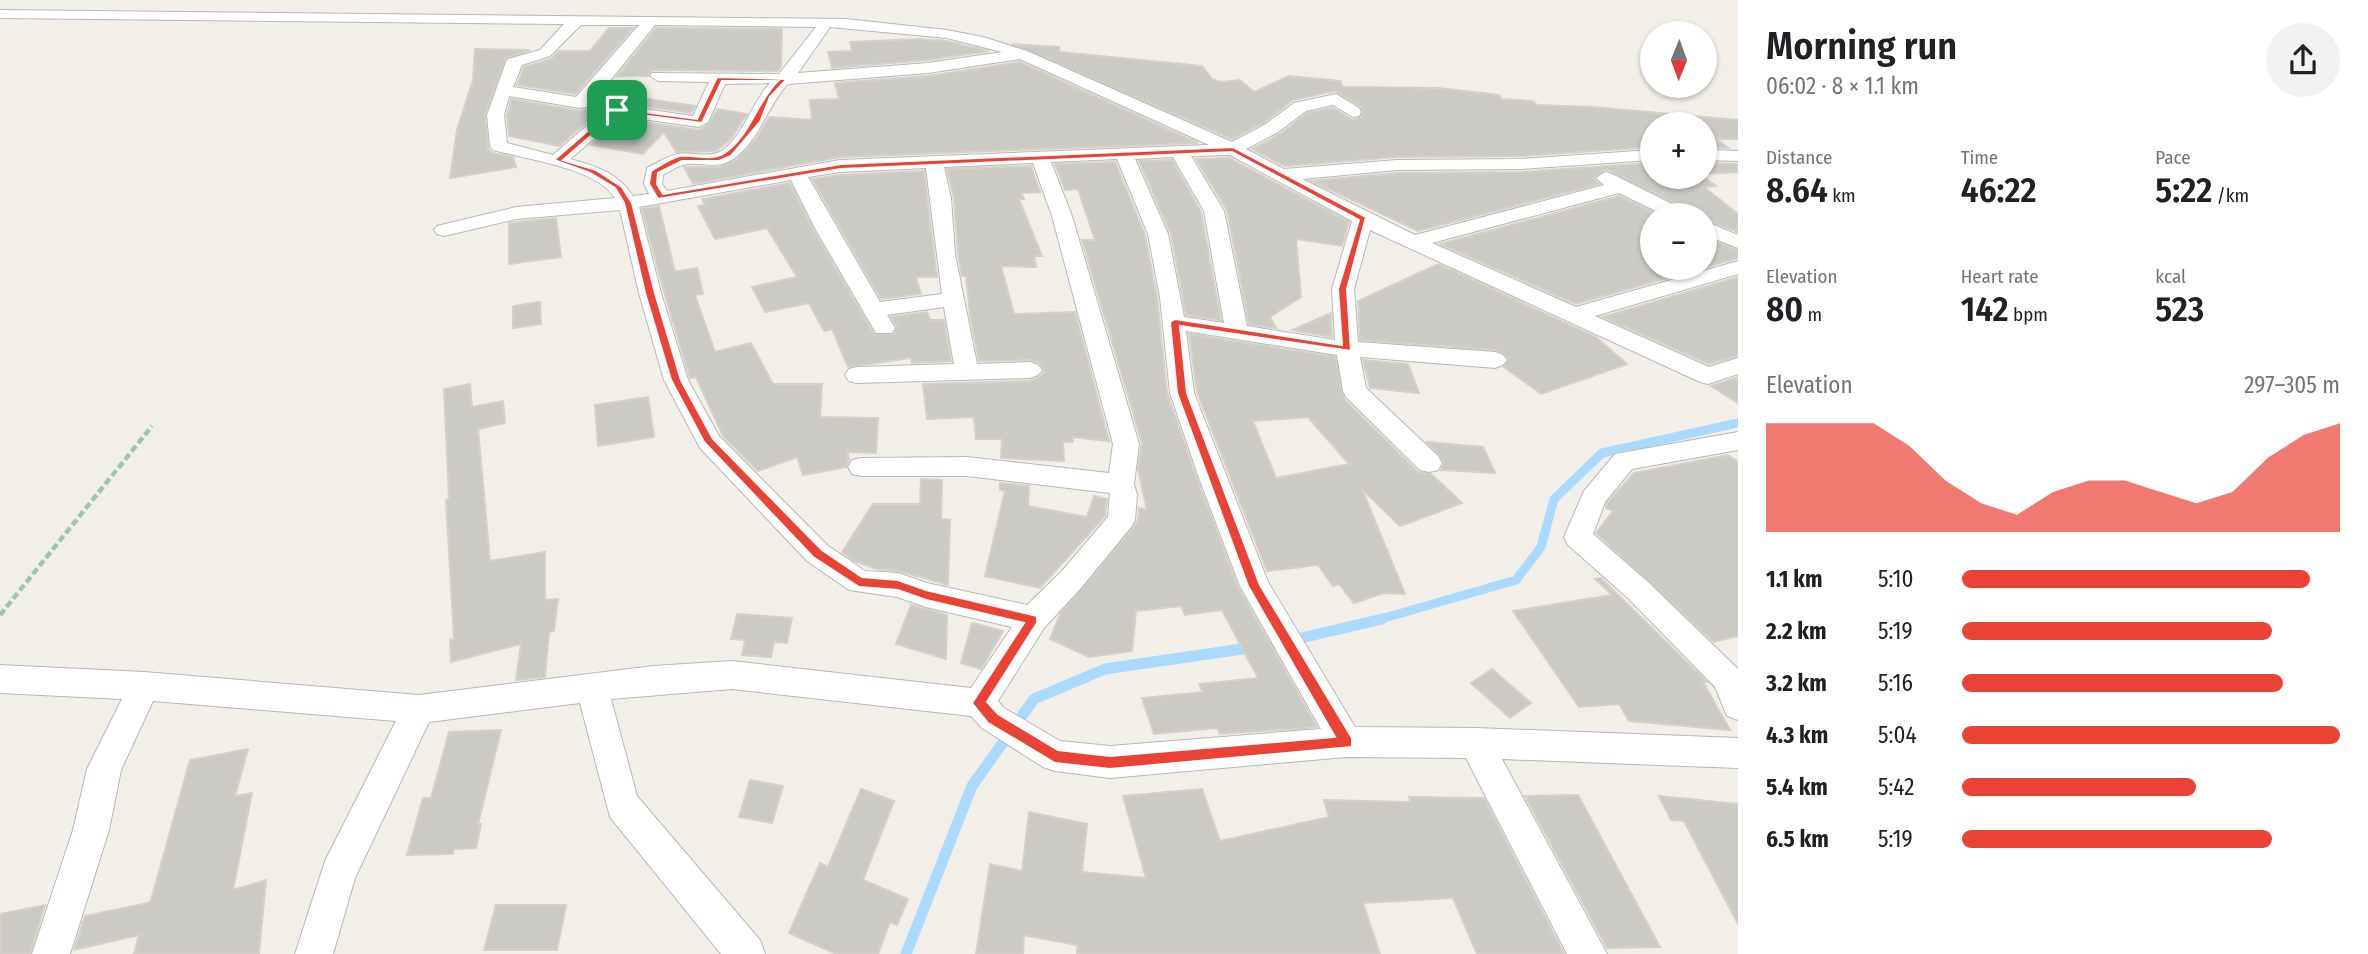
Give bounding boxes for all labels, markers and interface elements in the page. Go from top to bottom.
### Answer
north arrow [1640,21,1717,98]
map controls [1640,21,1717,280]
text: Morning run [1766,23,1957,69]
button: share [2266,23,2340,97]
text: 06:02 · 8 × 1.1 km [1766,72,1919,100]
pin [587,80,647,140]
icon: arrive [598,91,636,129]
button: + [1640,112,1717,189]
text: Distance [1766,146,1833,169]
text: Time [1961,146,1998,169]
text: Pace [2155,146,2191,169]
text: 8.64 [1766,169,1828,211]
text: 46:22 [1961,169,2037,211]
text: 5:22 [2155,169,2212,211]
text: km [1828,184,1856,207]
text: /km [2212,184,2249,207]
button: − [1640,203,1717,280]
text: Elevation [1766,265,1838,288]
text: Heart rate [1961,265,2039,288]
text: kcal [2155,265,2186,288]
text: 80 [1766,288,1803,330]
text: 142 [1961,288,2009,330]
text: 523 [2155,288,2204,330]
text: m [1803,303,1822,326]
text: bpm [2009,303,2048,326]
text: Elevation [1766,371,1853,399]
text: 297–305 m [2244,371,2340,399]
text: 1.1 km [1766,565,1822,593]
text: 5:10 [1878,565,1913,593]
text: 2.2 km [1766,617,1827,645]
text: 5:19 [1878,617,1913,645]
text: 3.2 km [1766,669,1827,697]
text: 5:16 [1878,669,1913,697]
text: 4.3 km [1766,721,1828,749]
text: 5:04 [1878,721,1917,749]
text: 5.4 km [1766,773,1828,801]
text: 5:42 [1878,773,1914,801]
text: 6.5 km [1766,825,1829,853]
text: 5:19 [1878,825,1913,853]

